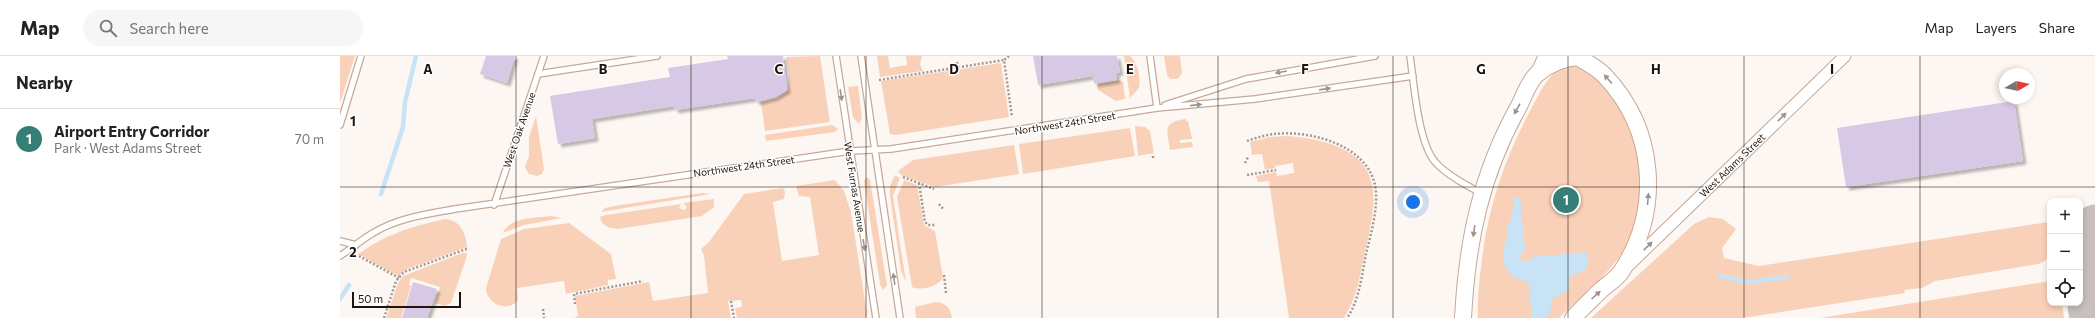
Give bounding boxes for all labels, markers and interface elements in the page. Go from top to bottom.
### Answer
search box [83,10,363,46]
text: Map [20,16,59,39]
icon: search [97,17,119,39]
text: Search here [129,19,209,37]
text: Map [1925,19,1953,36]
text: Layers [1975,19,2017,36]
text: Share [2039,19,2075,36]
text: A [423,61,433,77]
text: B [599,61,608,77]
text: C [775,61,784,77]
text: D [949,61,959,77]
text: E [1126,61,1134,77]
text: F [1301,61,1309,77]
text: G [1476,61,1486,77]
text: H [1651,61,1661,77]
text: I [1830,61,1834,77]
north arrow [1999,68,2035,104]
one-way arrow [1275,70,1287,76]
text: Nearby [16,72,73,93]
one-way arrow [1603,74,1612,85]
one-way arrow [1319,86,1331,92]
one-way arrow [838,88,845,101]
street label: West Oak Avenue [500,91,538,169]
one-way arrow [1190,102,1202,108]
one-way arrow [1513,103,1520,115]
street label: Northwest 24th Street [1014,109,1116,137]
one-way arrow [1777,112,1787,122]
text: 1 [350,113,356,129]
text: Airport Entry Corridor [54,122,209,140]
text: 1 [26,131,32,147]
text: 70 m [295,131,324,147]
street label: West Adams Street [1697,131,1767,199]
text: Park · West Adams Street [54,140,202,156]
street label: West Furnas Avenue [842,141,868,233]
street label: Northwest 24th Street [693,153,795,179]
pin: 1 [1553,185,1579,215]
your location [1403,192,1423,212]
one-way arrow [1645,193,1651,205]
map controls [2047,198,2083,306]
button: + [2047,198,2083,234]
one-way arrow [1470,225,1476,237]
button: − [2047,234,2083,270]
one-way arrow [862,239,868,251]
one-way arrow [1643,241,1653,251]
text: 2 [349,244,357,260]
button: locate [2047,270,2083,306]
one-way arrow [891,273,897,286]
scale bar [352,290,461,309]
one-way arrow [1591,290,1601,300]
text: 50 m [358,292,383,305]

